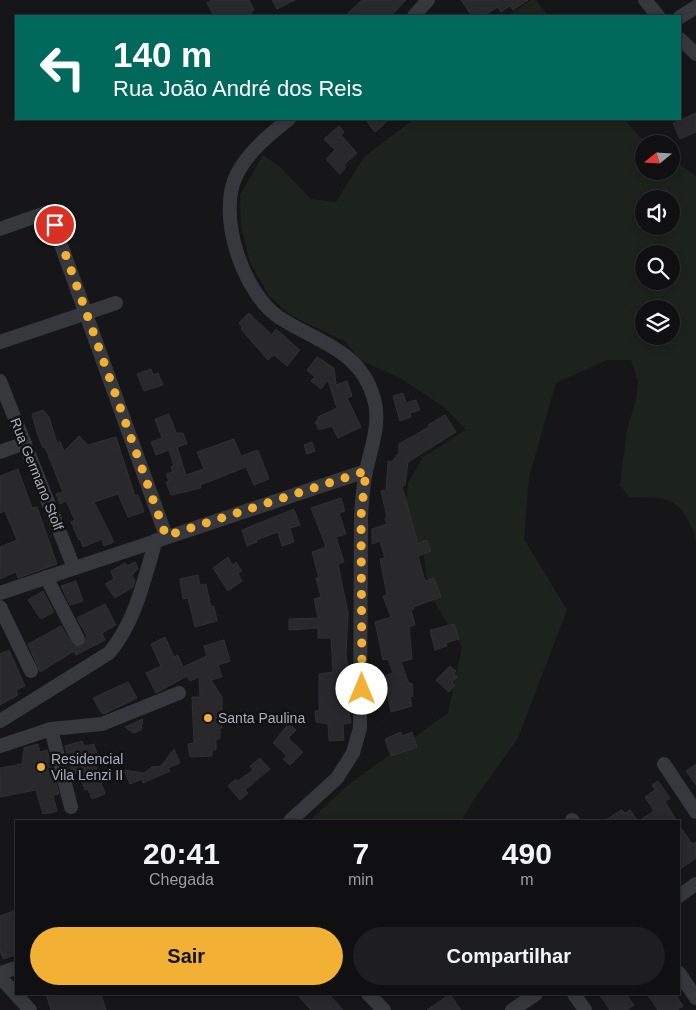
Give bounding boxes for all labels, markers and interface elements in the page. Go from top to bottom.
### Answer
icon: left [30,35,95,100]
text: 140 m [113,35,212,74]
text: Rua João André dos Reis [113,76,363,101]
north arrow [635,135,680,180]
map controls [635,135,680,345]
button: sound [635,190,680,235]
pin [34,204,76,246]
icon: arrive [41,211,69,239]
button: search [635,245,680,290]
button: layers [635,300,680,345]
street label: Rua Germano Stolf [7,415,67,533]
position arrow [335,662,387,714]
place label: Santa Paulina [218,710,305,726]
marker: Santa Paulina [202,712,214,724]
place label: Residencial Vila Lenzi II [51,751,123,783]
marker: Residencial Vila Lenzi II [35,761,47,773]
text: 20:41 [143,837,220,870]
text: 7 [352,837,369,870]
text: 490 [502,837,552,870]
text: Chegada [149,871,214,888]
text: min [348,871,374,888]
text: m [520,871,533,888]
button: Sair [30,927,343,985]
button: Compartilhar [353,927,665,985]

